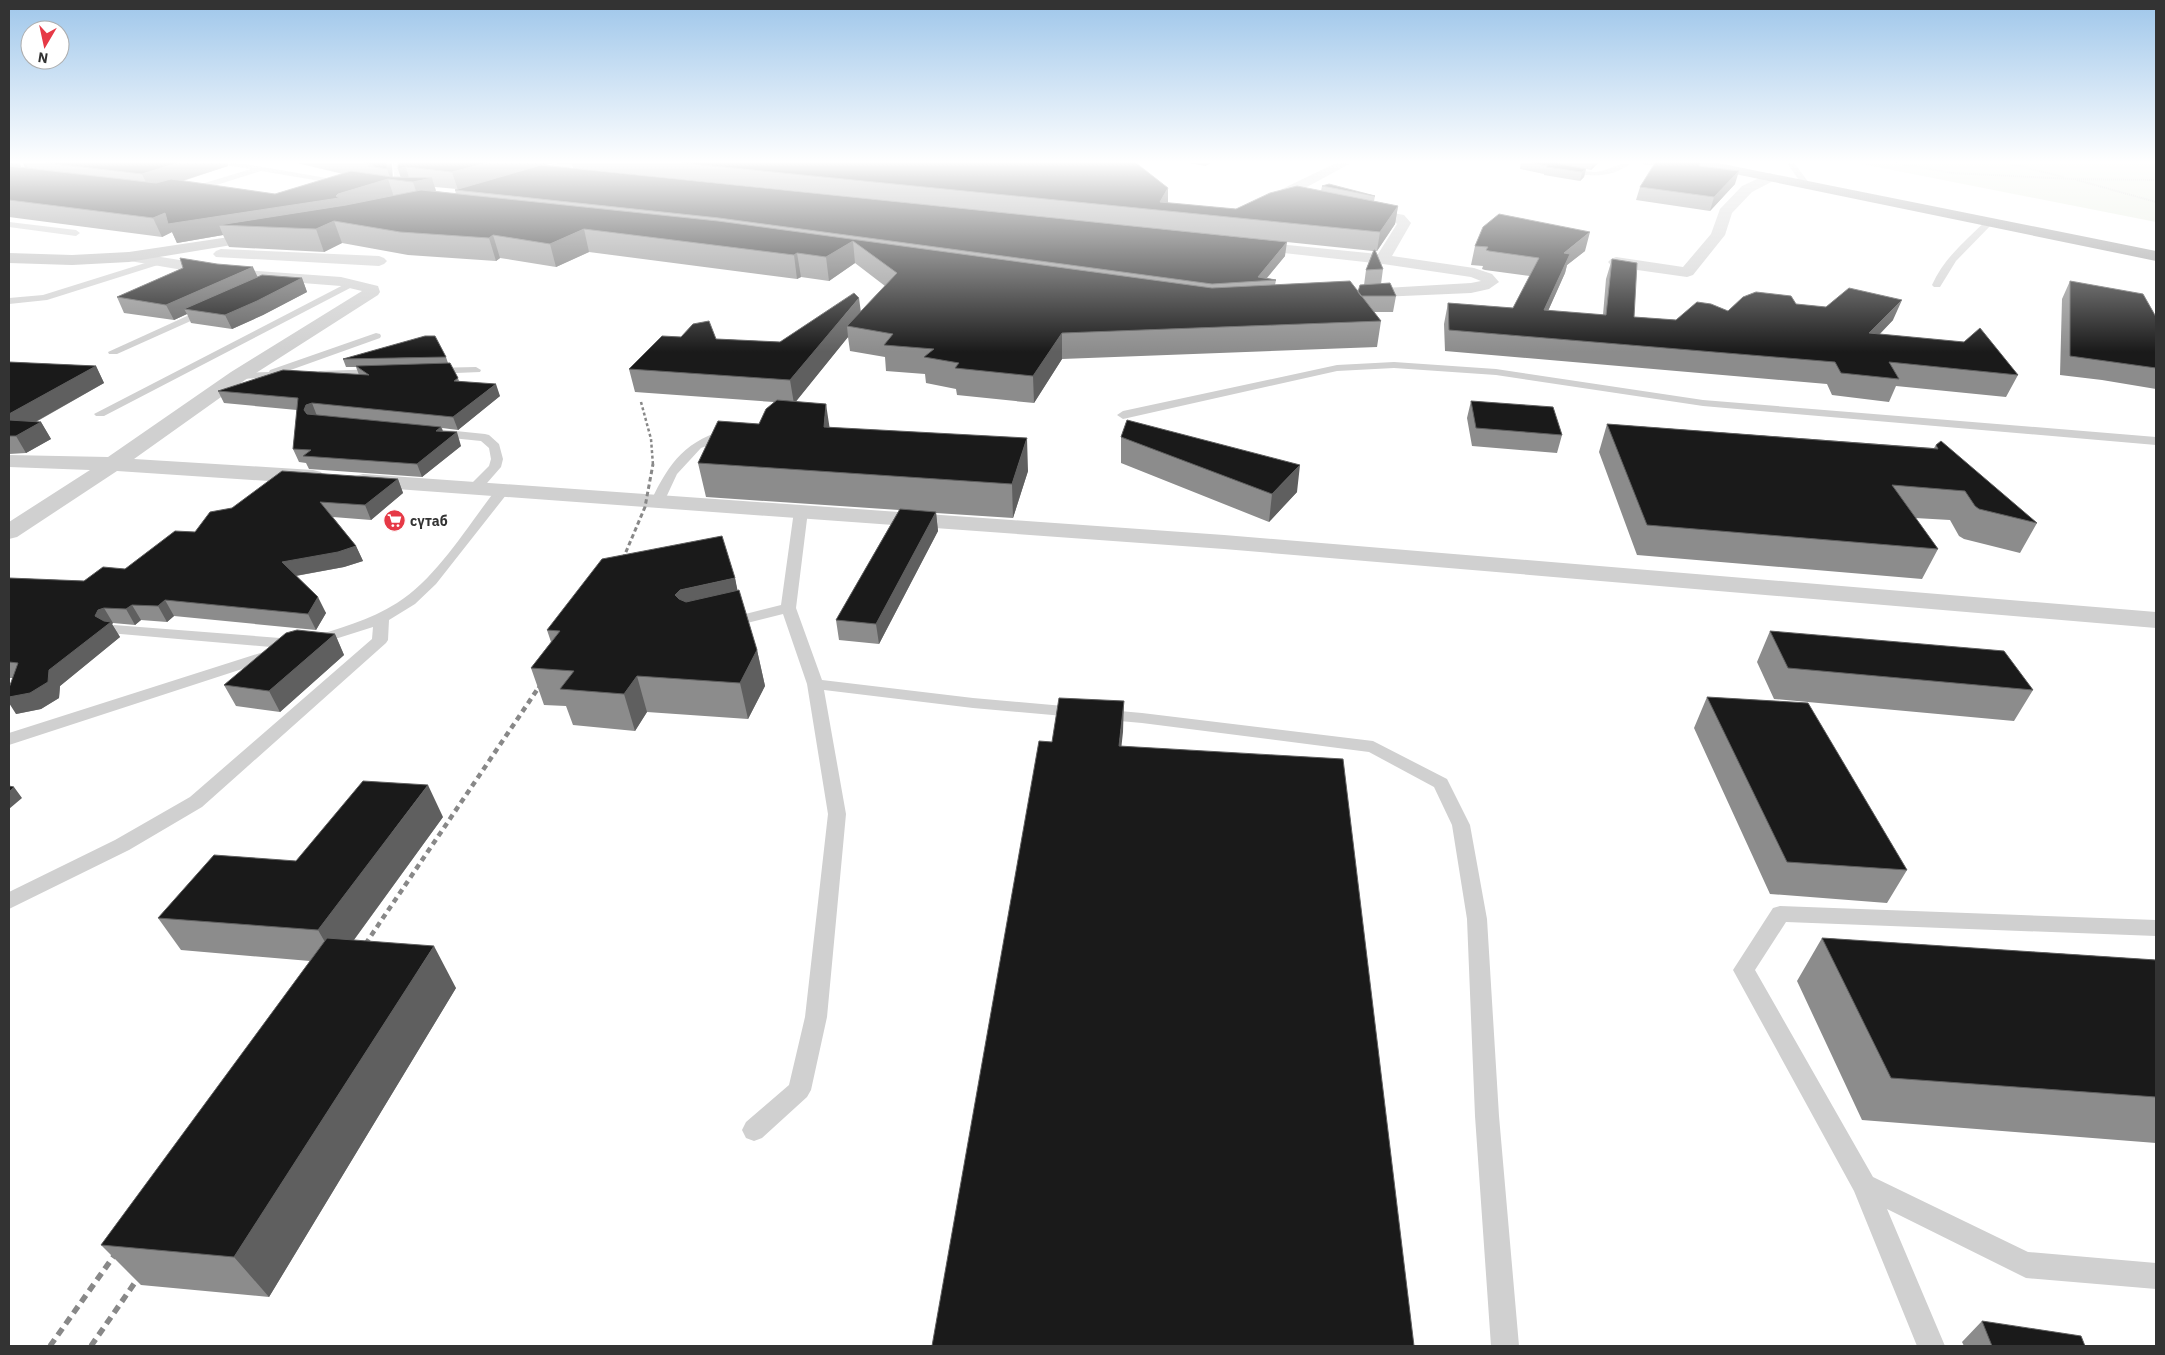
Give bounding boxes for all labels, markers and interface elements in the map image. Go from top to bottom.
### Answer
north arrow [20,20,70,70]
text: N [37,48,49,68]
supermarket icon: сүтаб [382,509,406,533]
place label: сүтаб [410,512,448,530]

